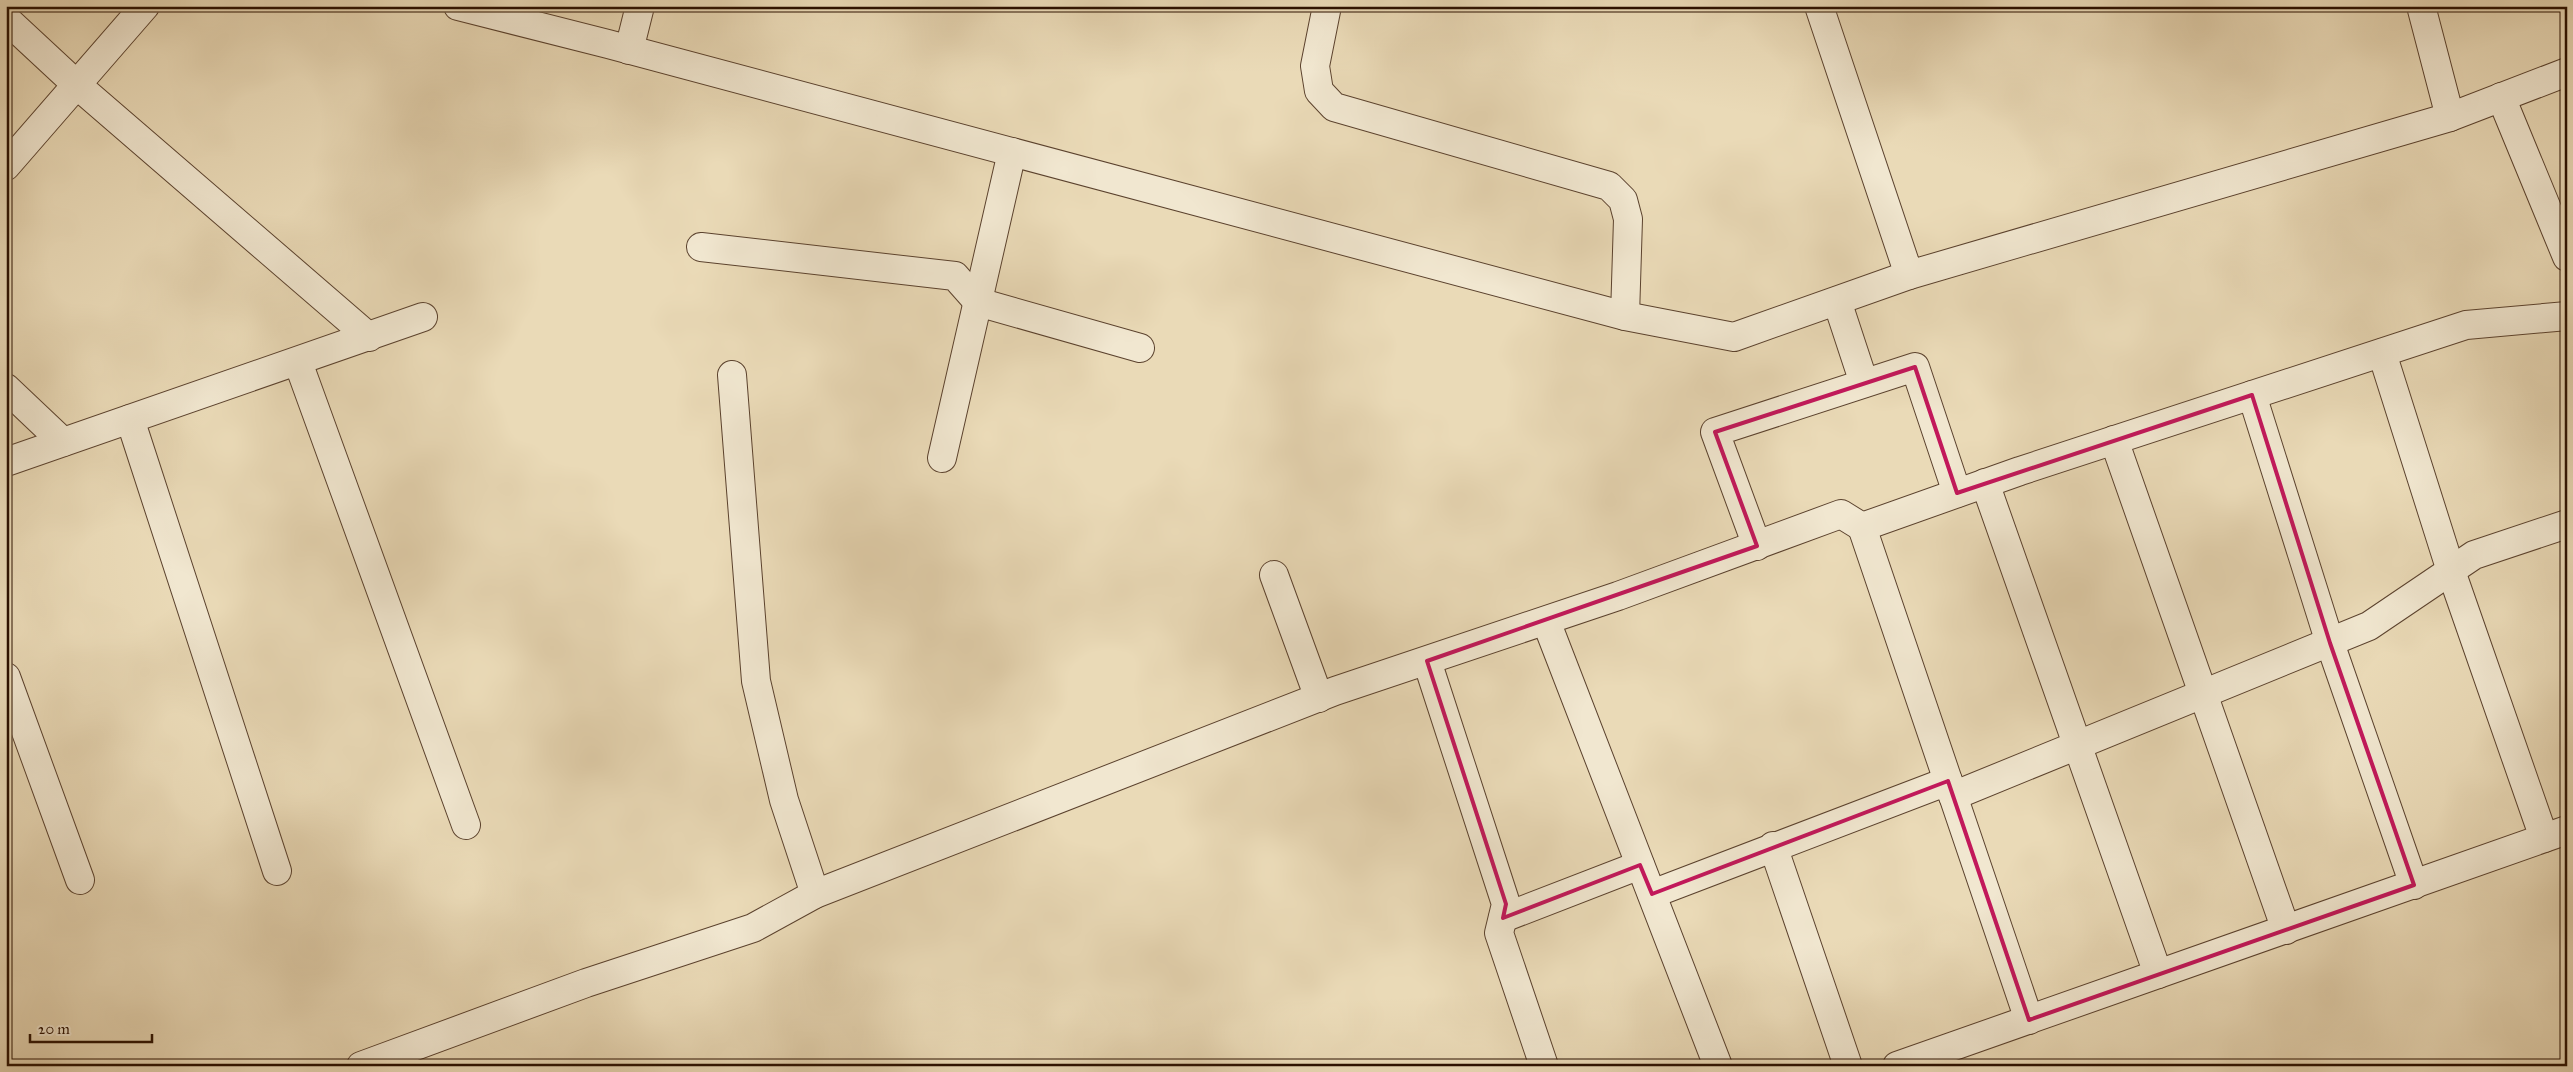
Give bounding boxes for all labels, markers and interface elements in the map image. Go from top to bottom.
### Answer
scale bar [30,1012,152,1044]
text: 20 m [38,1020,70,1038]

